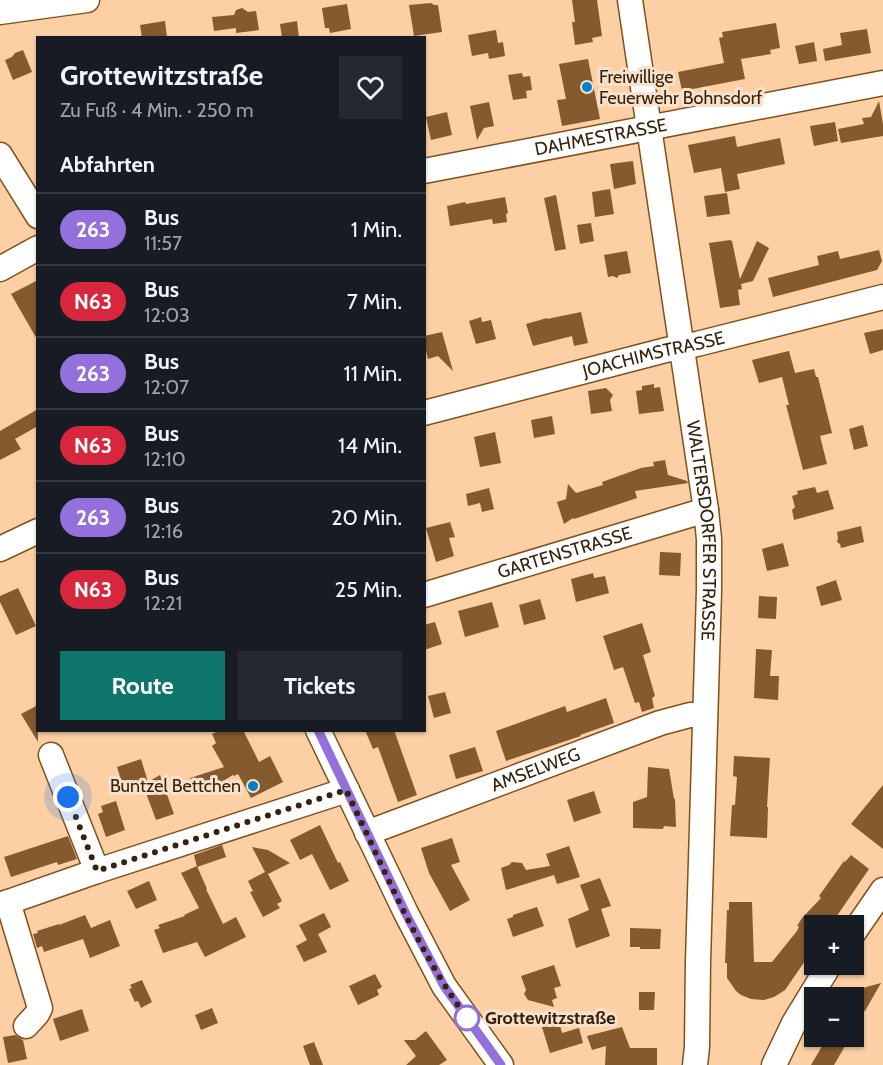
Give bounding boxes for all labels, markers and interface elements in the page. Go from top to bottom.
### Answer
button: heart [339,56,402,119]
text: Grottewitzstraße [60,58,263,92]
place label: Freiwillige Feuerwehr Bohnsdorf [599,66,762,109]
marker: Freiwillige Feuerwehr Bohnsdorf [580,80,594,94]
text: Zu Fuß · 4 Min. · 250 m [60,98,254,122]
street label: DAHMESTRASSE [533,114,669,161]
text: Abfahrten [60,151,155,178]
text: Bus [144,204,179,231]
text: 1 Min. [351,216,402,243]
text: 263 [76,217,110,242]
text: 11:57 [144,231,182,255]
text: Bus [144,276,179,303]
text: 7 Min. [347,288,402,315]
text: N63 [74,289,112,314]
text: 12:03 [144,303,190,327]
street label: JOACHIMSTRASSE [579,326,727,382]
text: Bus [144,348,179,375]
text: 11 Min. [344,360,402,387]
text: 263 [76,361,110,386]
text: 12:07 [144,375,189,399]
street label: WALTERSDORFER STRASSE [682,419,720,641]
text: Bus [144,420,179,447]
text: 14 Min. [338,432,402,459]
text: N63 [74,433,112,458]
text: 12:10 [144,447,186,471]
text: Bus [144,492,179,519]
text: 20 Min. [331,504,402,531]
text: 263 [76,505,110,530]
text: 12:16 [144,519,183,543]
street label: GARTENSTRASSE [495,522,635,583]
text: Bus [144,564,179,591]
text: 25 Min. [334,576,402,603]
text: N63 [74,577,112,602]
text: 12:21 [144,591,182,615]
button: Route [60,651,225,720]
button: Tickets [237,651,402,720]
street label: AMSELWEG [488,743,583,796]
place label: Buntzel Bettchen [110,775,241,797]
marker: Buntzel Bettchen [246,779,260,793]
your location [53,782,83,812]
map controls [804,915,864,1047]
button: + [804,915,864,975]
button: − [804,987,864,1047]
marker: Grottewitzstraße [454,1005,480,1031]
place label: Grottewitzstraße [485,1007,616,1029]

